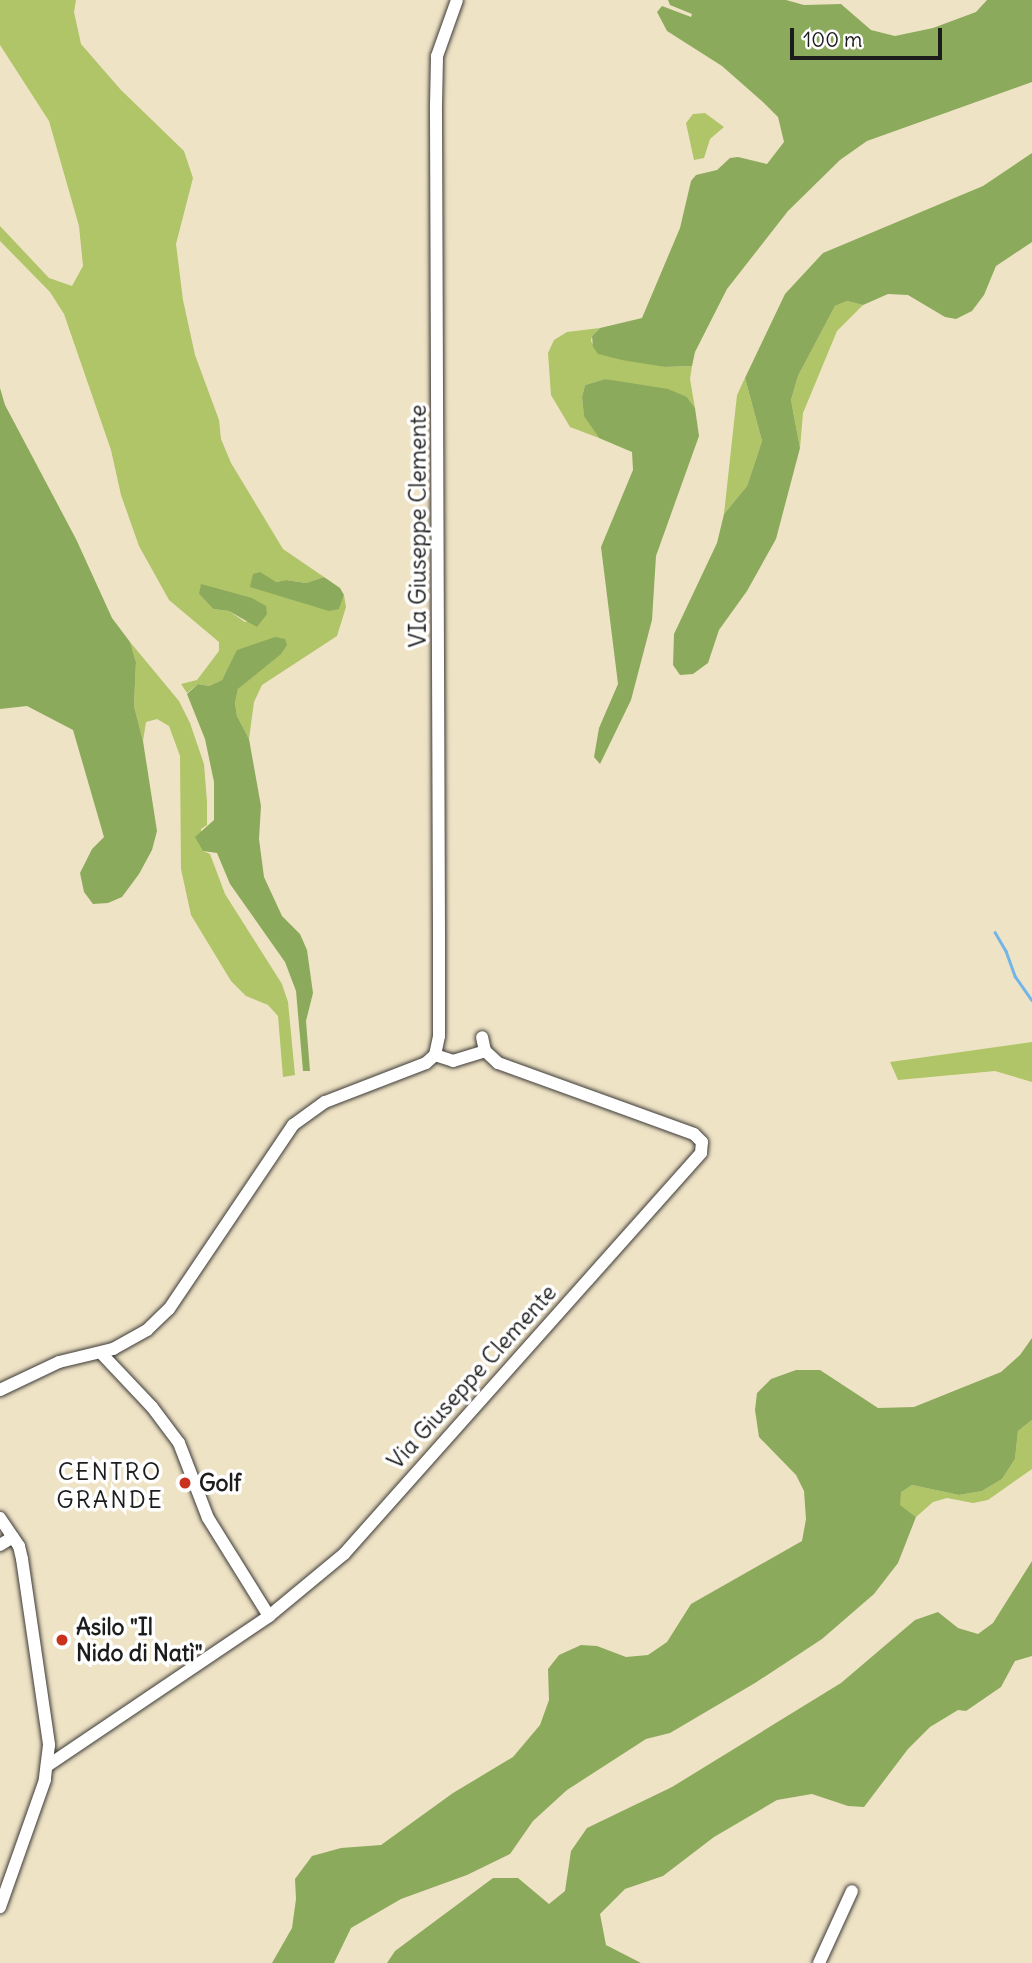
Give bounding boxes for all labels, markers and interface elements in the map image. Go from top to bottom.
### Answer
scale bar [794,14,946,58]
text: 100 m [803,26,862,53]
street label: VIa Giuseppe Clemente [404,405,432,647]
street label: Via Giuseppe Clemente [382,1279,562,1475]
district label: CENTRO GRANDE [57,1458,163,1514]
place label: Golf [199,1469,241,1497]
marker: Golf [177,1475,193,1491]
place label: Asilo "Il Nido di Natì" [76,1613,203,1667]
marker: Asilo "Il Nido di Natì" [54,1632,70,1648]

